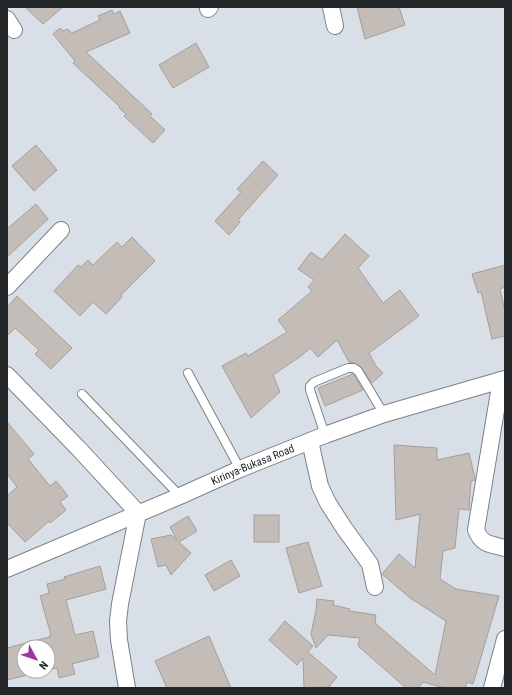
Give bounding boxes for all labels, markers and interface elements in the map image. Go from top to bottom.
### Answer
street label: Kirinya-Bukasa Road [209,441,296,488]
north arrow [16,639,56,679]
text: N [36,658,50,672]

